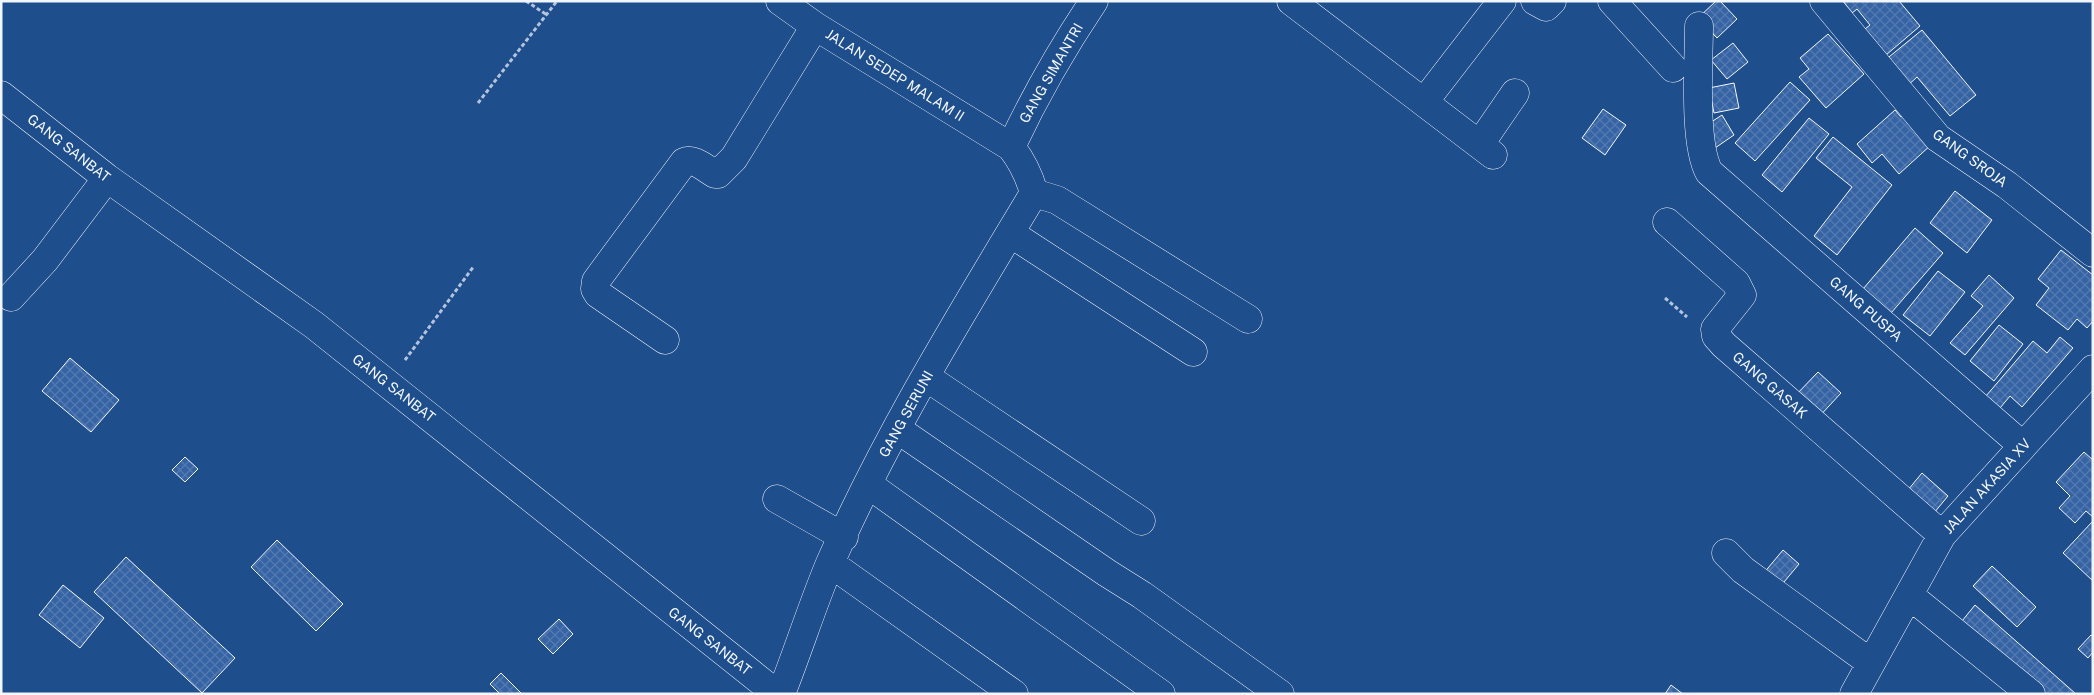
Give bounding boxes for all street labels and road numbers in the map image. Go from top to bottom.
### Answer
street label: GANG SIMANTRI [1016,20,1086,126]
street label: JALAN SEDEP MALAM II [823,26,967,124]
street label: GANG SANBAT [24,111,114,185]
street label: GANG SROJA [1930,126,2010,190]
street label: GANG PUSPA [1827,273,1905,345]
street label: GANG GASAK [1730,348,1811,422]
street label: GANG SANBAT [349,351,439,425]
street label: GANG SERUNI [876,368,936,460]
street label: JALAN AKASIA XV [1940,435,2034,537]
street label: GANG SANBAT [665,604,755,678]

